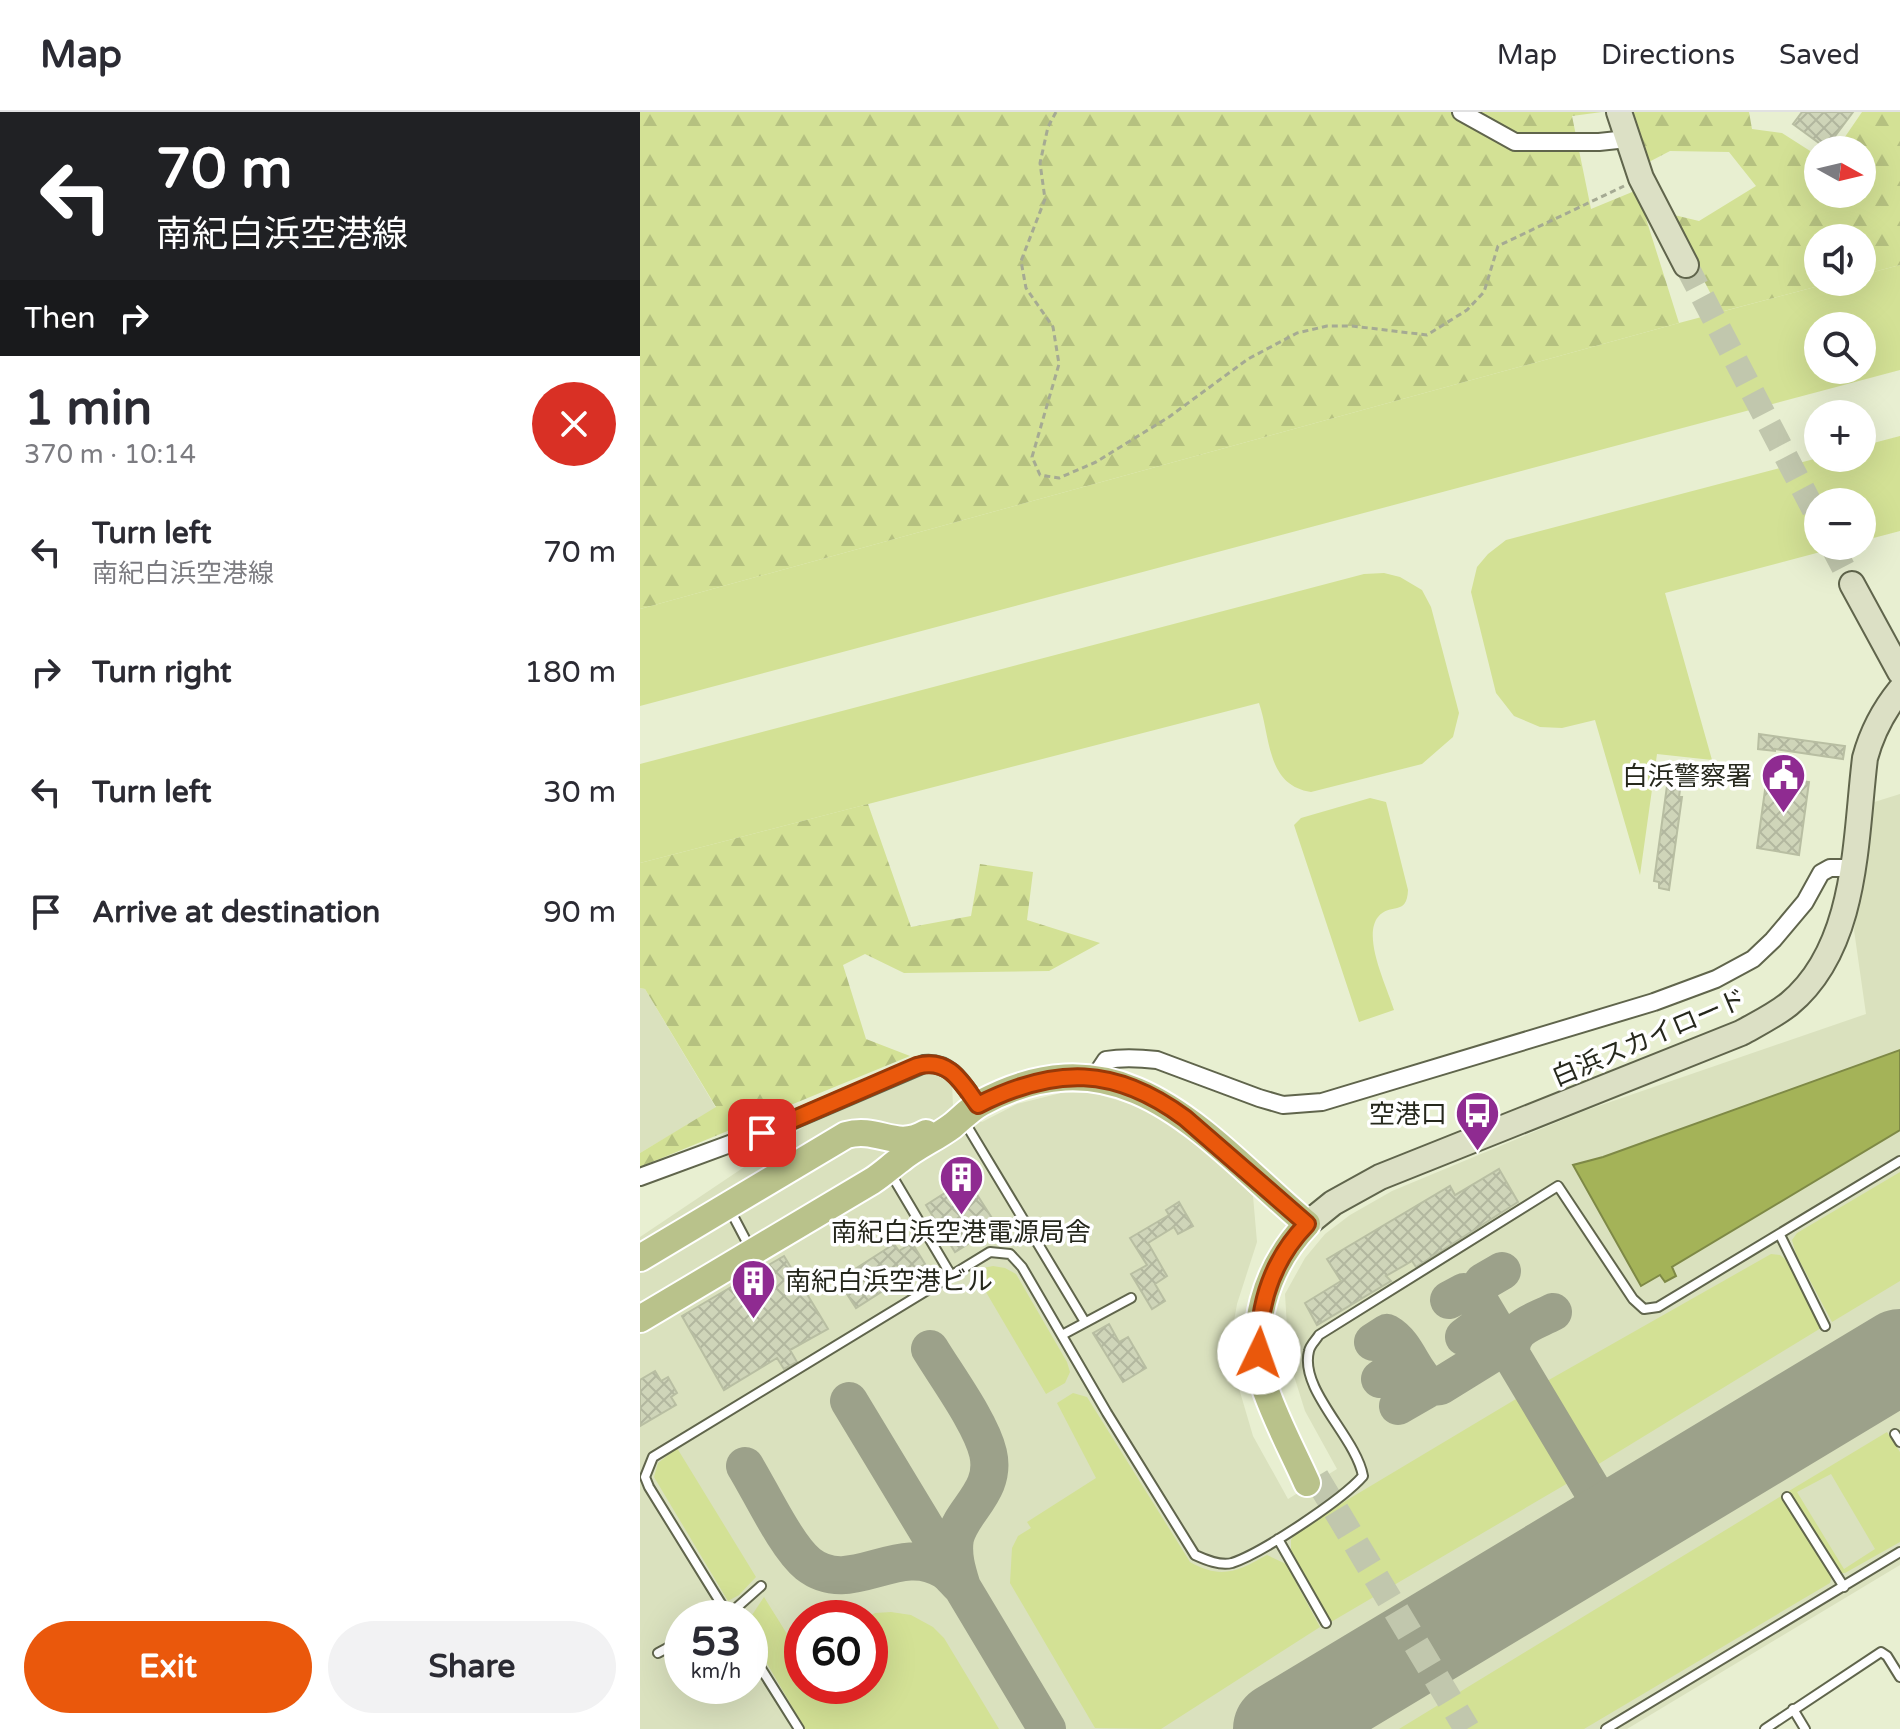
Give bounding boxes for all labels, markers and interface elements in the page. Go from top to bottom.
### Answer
text: Map [40,32,122,78]
text: Map [1497,38,1557,72]
text: Directions [1601,38,1735,72]
text: Saved [1779,38,1860,72]
text: 70 m [156,136,292,203]
north arrow [1804,136,1876,208]
map controls [1804,136,1876,560]
icon: left [24,144,128,248]
text: 南紀白浜空港線 [156,213,408,256]
button: sound [1804,224,1876,296]
icon: right [112,296,156,340]
text: Then [24,300,96,337]
button: search [1804,312,1876,384]
text: 1 min [24,380,152,438]
button: close [532,382,616,466]
button: + [1804,400,1876,472]
text: 370 m · 10:14 [24,439,196,470]
button: − [1804,488,1876,560]
text: Turn left [92,515,211,552]
icon: left [24,530,68,574]
text: 70 m [543,534,616,571]
text: 南紀白浜空港線 [92,558,274,589]
icon: right [24,650,68,694]
text: Turn right [92,654,232,691]
text: 180 m [524,654,616,691]
public building icon: 白浜警察署 [1759,752,1807,815]
place label: 白浜警察署 [1622,761,1752,792]
icon: left [24,770,68,814]
text: Turn left [92,774,211,811]
text: 30 m [543,774,616,811]
icon: arrive [24,890,68,934]
text: Arrive at destination [92,894,380,931]
text: 90 m [543,894,616,931]
street label: 白浜スカイロード [1547,983,1751,1093]
bus stop icon: 空港口 [1454,1090,1502,1153]
pin [728,1099,796,1167]
place label: 空港口 [1369,1099,1447,1130]
icon: arrive [740,1111,784,1155]
building icon: 南紀白浜空港電源局舎 [937,1153,985,1216]
place label: 南紀白浜空港電源局舎 [831,1217,1091,1248]
building icon: 南紀白浜空港ビル [730,1257,778,1320]
place label: 南紀白浜空港ビル [785,1266,993,1297]
position arrow [1217,1311,1301,1395]
speed limit sign: 60 [784,1600,888,1704]
text: 53 [691,1618,741,1666]
button: Exit [24,1621,312,1713]
button: Share [328,1621,616,1713]
text: km/h [691,1660,741,1684]

